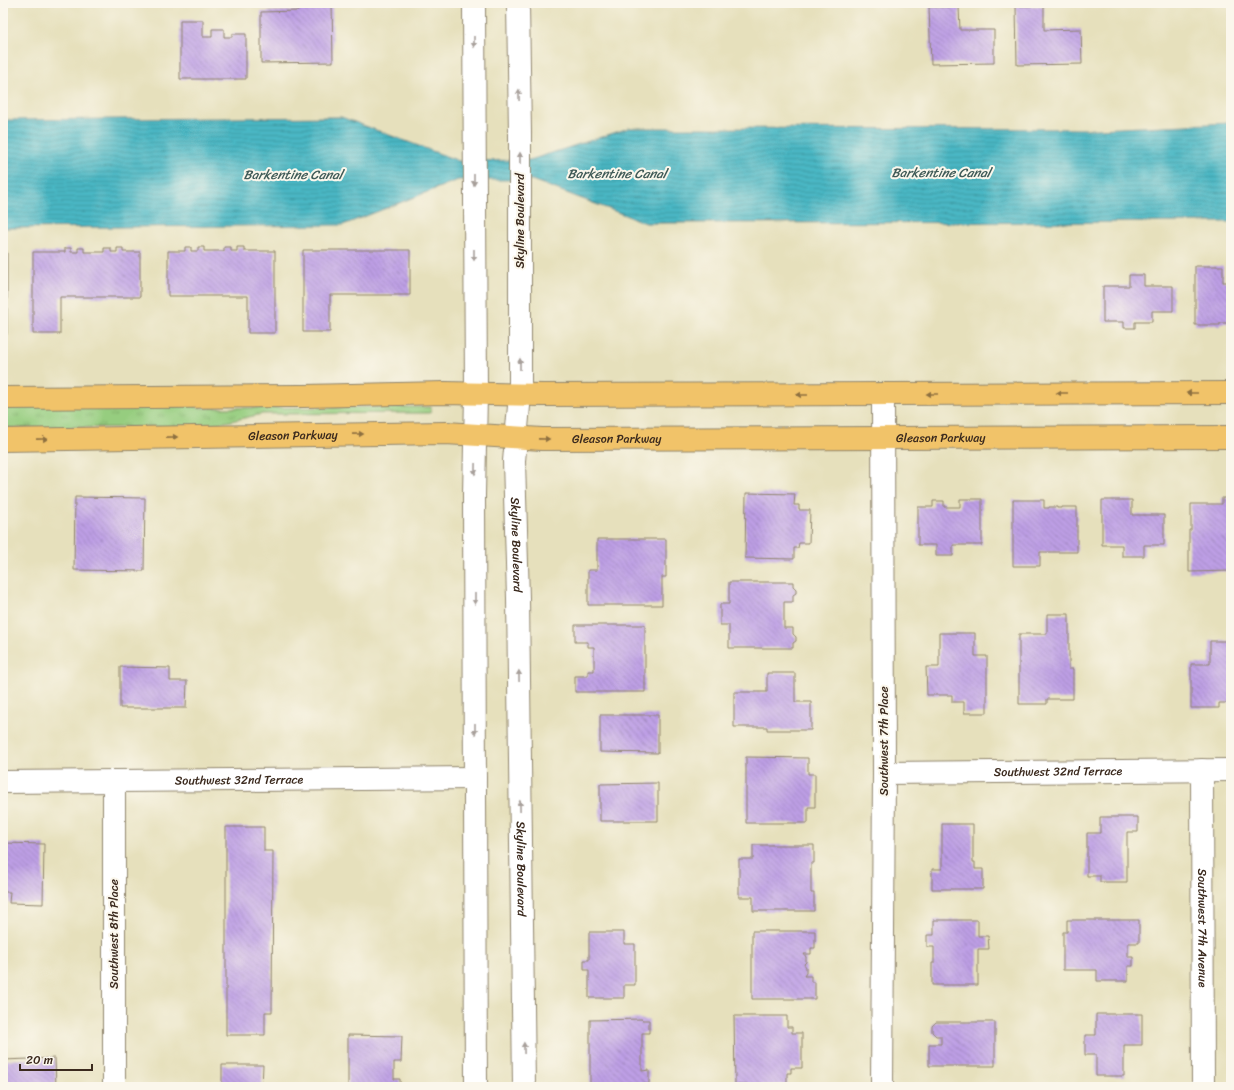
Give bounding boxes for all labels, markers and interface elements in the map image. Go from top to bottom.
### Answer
one-way arrow [471,36,477,49]
one-way arrow [516,88,522,101]
one-way arrow [517,151,523,164]
water label: Barkentine Canal [892,161,994,184]
water label: Barkentine Canal [568,162,670,185]
water label: Barkentine Canal [244,163,346,186]
street label: Skyline Boulevard [509,173,531,269]
one-way arrow [471,174,477,187]
one-way arrow [471,249,478,261]
one-way arrow [517,357,523,370]
one-way arrow [1055,390,1068,396]
one-way arrow [1185,390,1198,396]
one-way arrow [925,391,938,397]
one-way arrow [795,392,808,398]
street label: Gleason Parkway [248,424,339,447]
street label: Gleason Parkway [896,427,986,449]
street label: Gleason Parkway [572,428,662,450]
one-way arrow [352,431,365,437]
one-way arrow [166,434,179,440]
one-way arrow [538,435,550,442]
one-way arrow [36,436,49,442]
one-way arrow [472,463,478,476]
street label: Skyline Boulevard [504,497,529,593]
one-way arrow [472,593,478,606]
one-way arrow [516,669,522,682]
street label: Southwest 7th Place [873,686,895,796]
one-way arrow [472,723,478,736]
street label: Southwest 32nd Terrace [994,760,1123,783]
street label: Southwest 32nd Terrace [175,768,304,792]
one-way arrow [517,800,524,812]
street label: Skyline Boulevard [510,821,533,917]
street label: Southwest 7th Avenue [1191,868,1214,988]
street label: Southwest 8th Place [103,879,125,989]
one-way arrow [521,1041,527,1054]
scale bar [20,1046,92,1072]
text: 20 m [26,1049,53,1071]

